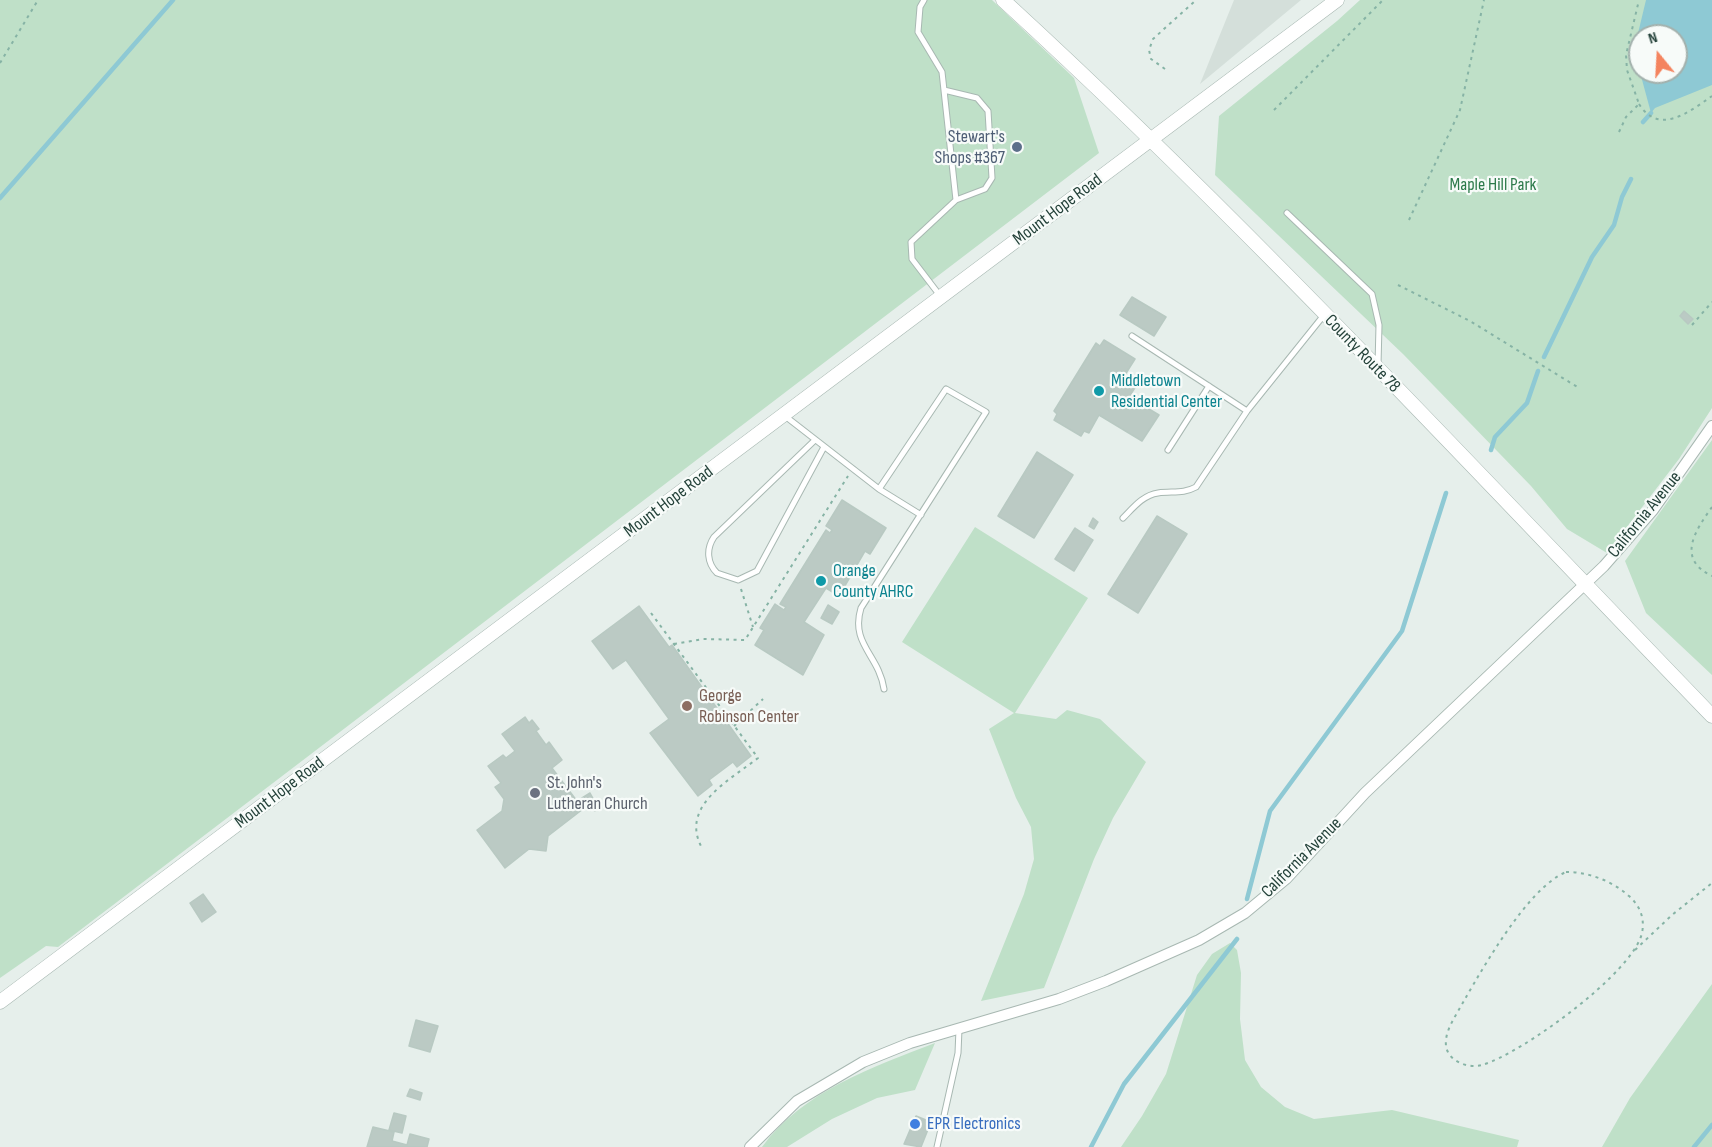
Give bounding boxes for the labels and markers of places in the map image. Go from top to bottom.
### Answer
place label: Stewart's Shops #367 [935,126,1005,168]
marker: Stewart's Shops #367 [1010,140,1024,154]
place label: Middletown Residential Center [1111,370,1222,412]
marker: Middletown Residential Center [1092,384,1106,398]
place label: Orange County AHRC [833,560,913,602]
marker: Orange County AHRC [814,574,828,588]
place label: George Robinson Center [699,685,799,728]
marker: George Robinson Center [680,699,694,713]
place label: St. John's Lutheran Church [547,772,648,814]
marker: St. John's Lutheran Church [528,786,542,800]
place label: EPR Electronics [927,1113,1021,1135]
marker: EPR Electronics [908,1117,922,1131]

